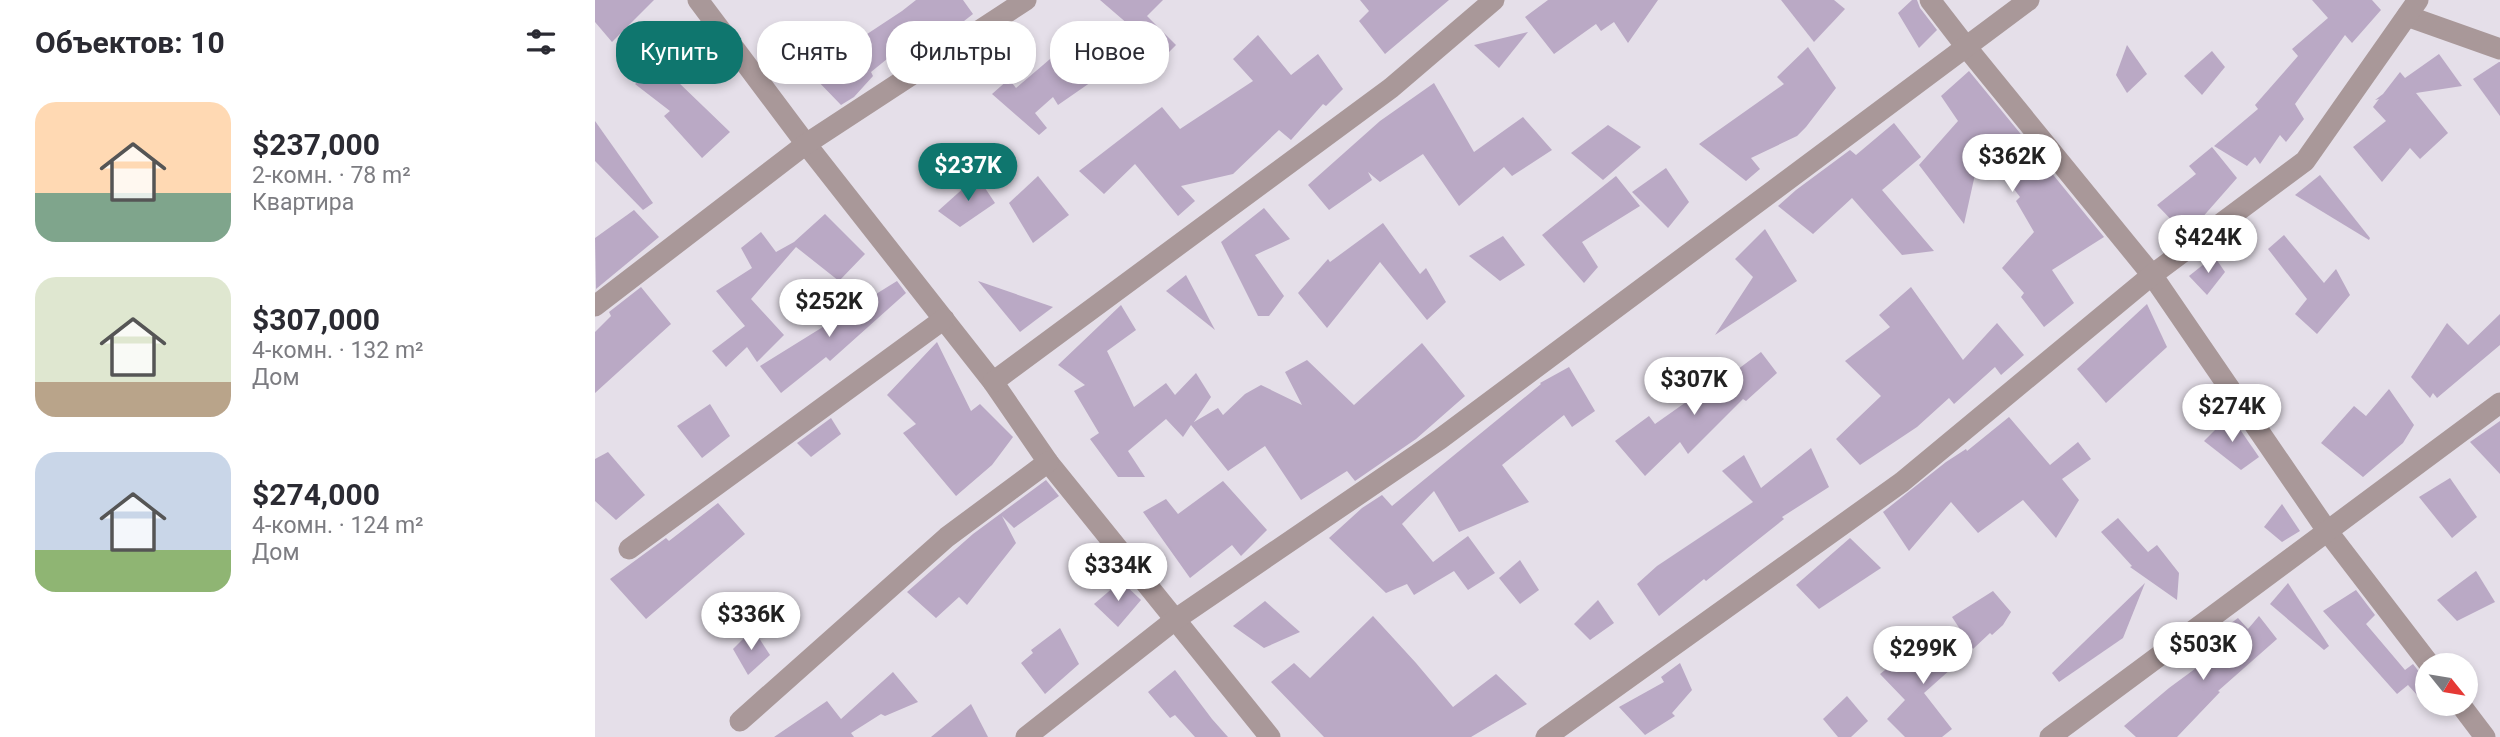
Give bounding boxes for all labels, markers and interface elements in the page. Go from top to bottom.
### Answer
chip: Купить [616,21,743,84]
chip: Снять [757,21,872,84]
chip: Фильтры [886,21,1036,84]
chip: Новое [1050,21,1169,84]
icon: filters [522,23,560,61]
text: Объектов: 10 [35,25,225,60]
text: $237,000 [252,127,380,162]
icon: home [91,130,175,214]
pin: $362K [1963,134,2061,194]
text: $362K [1978,143,2046,170]
pin: $237K [919,144,1017,203]
text: $237K [934,152,1002,179]
text: 2-комн. · 78 m² [252,162,411,189]
text: Квартира [252,189,354,216]
pin: $424K [2159,216,2257,275]
text: $424K [2174,224,2242,251]
pin: $252K [780,280,878,339]
text: $252K [795,288,863,315]
text: $307,000 [252,302,380,337]
icon: home [91,305,175,389]
text: 4-комн. · 132 m² [252,337,424,364]
pin: $307K [1645,358,1743,417]
text: Дом [252,364,299,391]
text: $307K [1660,366,1728,393]
pin: $274K [2183,384,2281,444]
text: $274K [2198,393,2266,420]
text: $274,000 [252,477,380,512]
icon: home [91,480,175,564]
text: 4-комн. · 124 m² [252,512,424,539]
text: Дом [252,539,299,566]
pin: $334K [1069,544,1167,603]
text: $334K [1084,552,1152,579]
pin: $336K [702,592,800,652]
text: $336K [717,601,785,628]
pin: $503K [2154,622,2252,682]
pin: $299K [1874,626,1972,686]
text: $503K [2169,631,2237,658]
text: $299K [1889,635,1957,662]
north arrow [2415,653,2478,716]
map controls [2415,653,2478,716]

